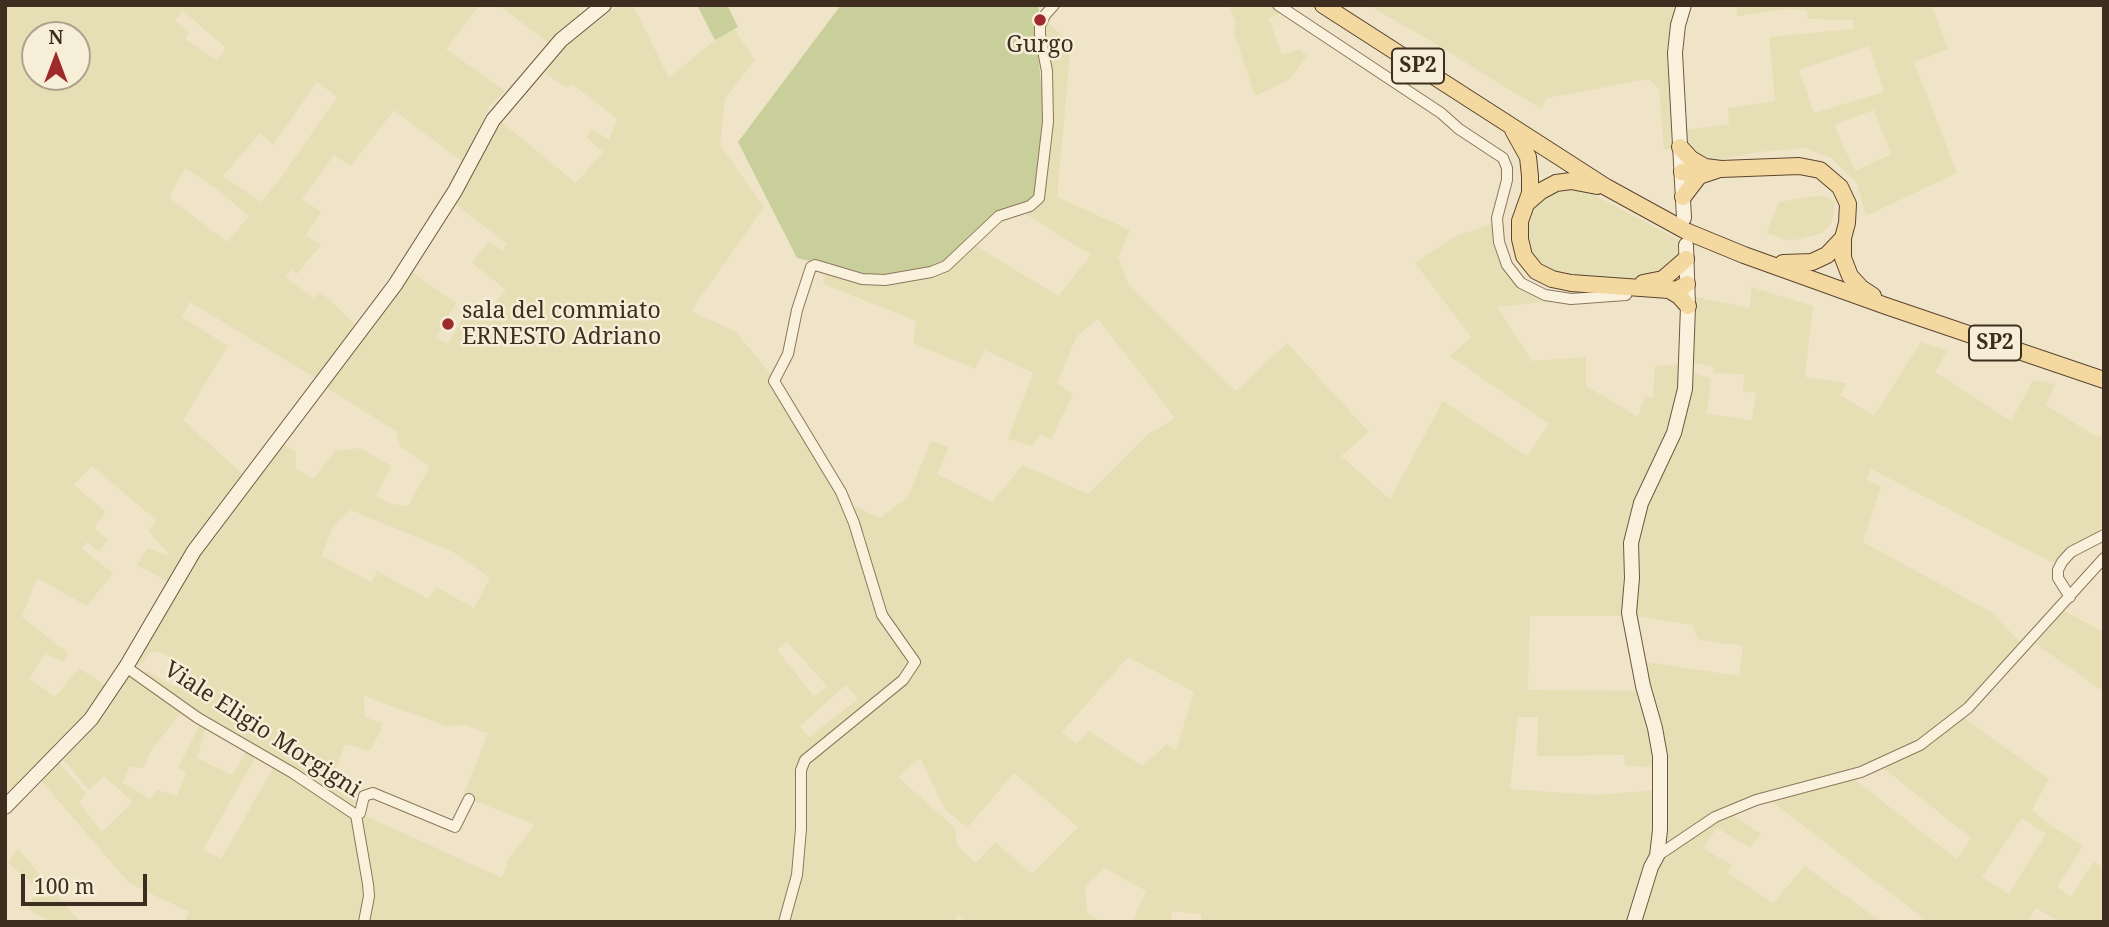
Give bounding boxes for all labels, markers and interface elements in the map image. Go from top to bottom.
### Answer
marker: Gurgo [1032,12,1048,28]
north arrow [21,21,91,91]
text: N [49,24,63,50]
place label: Gurgo [1006,31,1074,59]
road number: SP2 [1392,48,1444,84]
place label: sala del commiato ERNESTO Adriano [462,297,661,351]
marker: sala del commiato ERNESTO Adriano [440,316,456,332]
road number: SP2 [1969,326,2021,360]
street label: Viale Eligio Morgigni [158,656,366,804]
scale bar [24,860,150,904]
text: 100 m [34,872,95,900]

